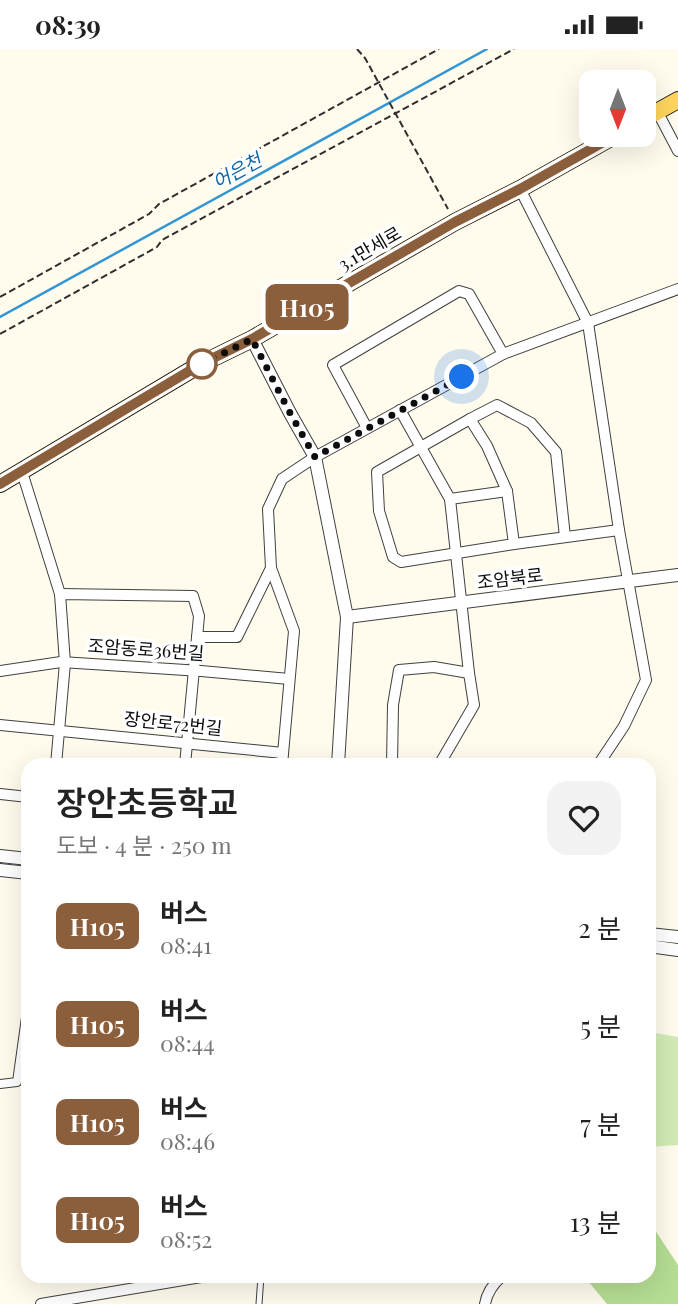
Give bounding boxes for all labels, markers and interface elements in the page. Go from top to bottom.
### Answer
text: 08:39 [35,7,101,42]
north arrow [579,70,656,147]
map controls [579,70,656,147]
water label: 어은천 [207,145,267,194]
street label: 3.1만세로 [334,220,405,276]
line badge: H105 [258,284,356,330]
text: H105 [280,291,334,323]
unlabelled marker [187,349,217,379]
your location [444,359,479,394]
street label: 조암북로 [476,562,544,594]
street label: 조암동로36번길 [87,633,205,665]
street label: 장안로72번길 [123,706,223,740]
text: 장안초등학교 [56,779,238,823]
button: heart [547,781,621,855]
text: 도보 · 4 분 · 250 m [56,829,232,860]
text: 버스 [160,894,208,929]
text: H105 [70,910,125,942]
text: 2 분 [578,910,621,945]
text: 08:41 [160,929,212,960]
text: 버스 [160,992,208,1027]
text: H105 [70,1008,125,1040]
text: 5 분 [580,1008,621,1043]
text: 08:44 [160,1027,215,1058]
text: 버스 [160,1090,208,1125]
text: H105 [70,1106,125,1138]
text: 7 분 [580,1106,621,1141]
text: 08:46 [160,1125,215,1156]
text: 버스 [160,1188,208,1223]
text: H105 [70,1204,125,1236]
text: 13 분 [570,1204,621,1239]
text: 08:52 [160,1223,212,1254]

